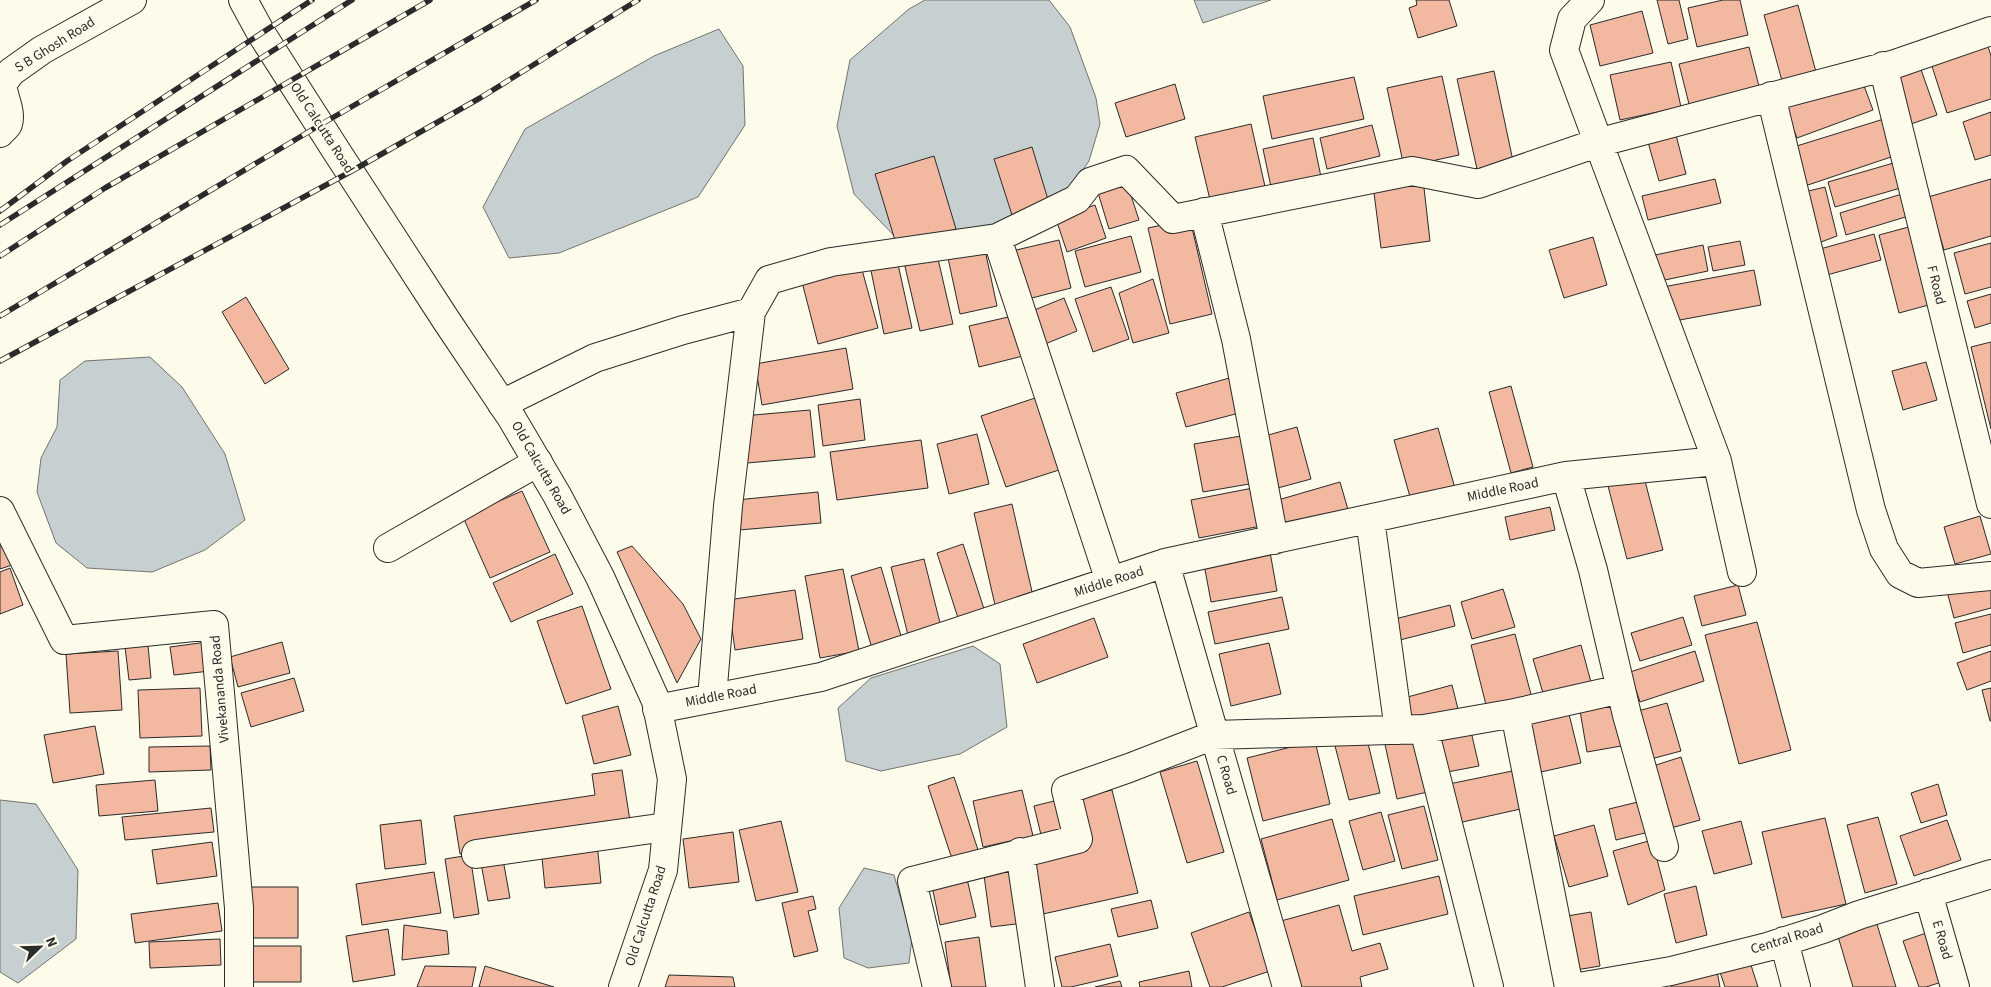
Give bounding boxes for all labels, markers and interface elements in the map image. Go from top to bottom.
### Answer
street label: S B Ghosh Road [11,12,99,78]
street label: Old Calcutta Road [285,79,359,177]
street label: F Road [1921,263,1951,307]
street label: Old Calcutta Road [506,418,576,518]
street label: Middle Road [1465,473,1541,507]
street label: Middle Road [1071,561,1147,603]
street label: Vivekananda Road [205,634,235,744]
street label: Middle Road [683,679,759,713]
street label: C Road [1211,753,1241,797]
street label: Old Calcutta Road [620,863,672,969]
street label: Central Road [1748,918,1826,960]
street label: E Road [1927,918,1957,962]
north arrow [15,922,65,972]
text: N [40,934,62,951]

